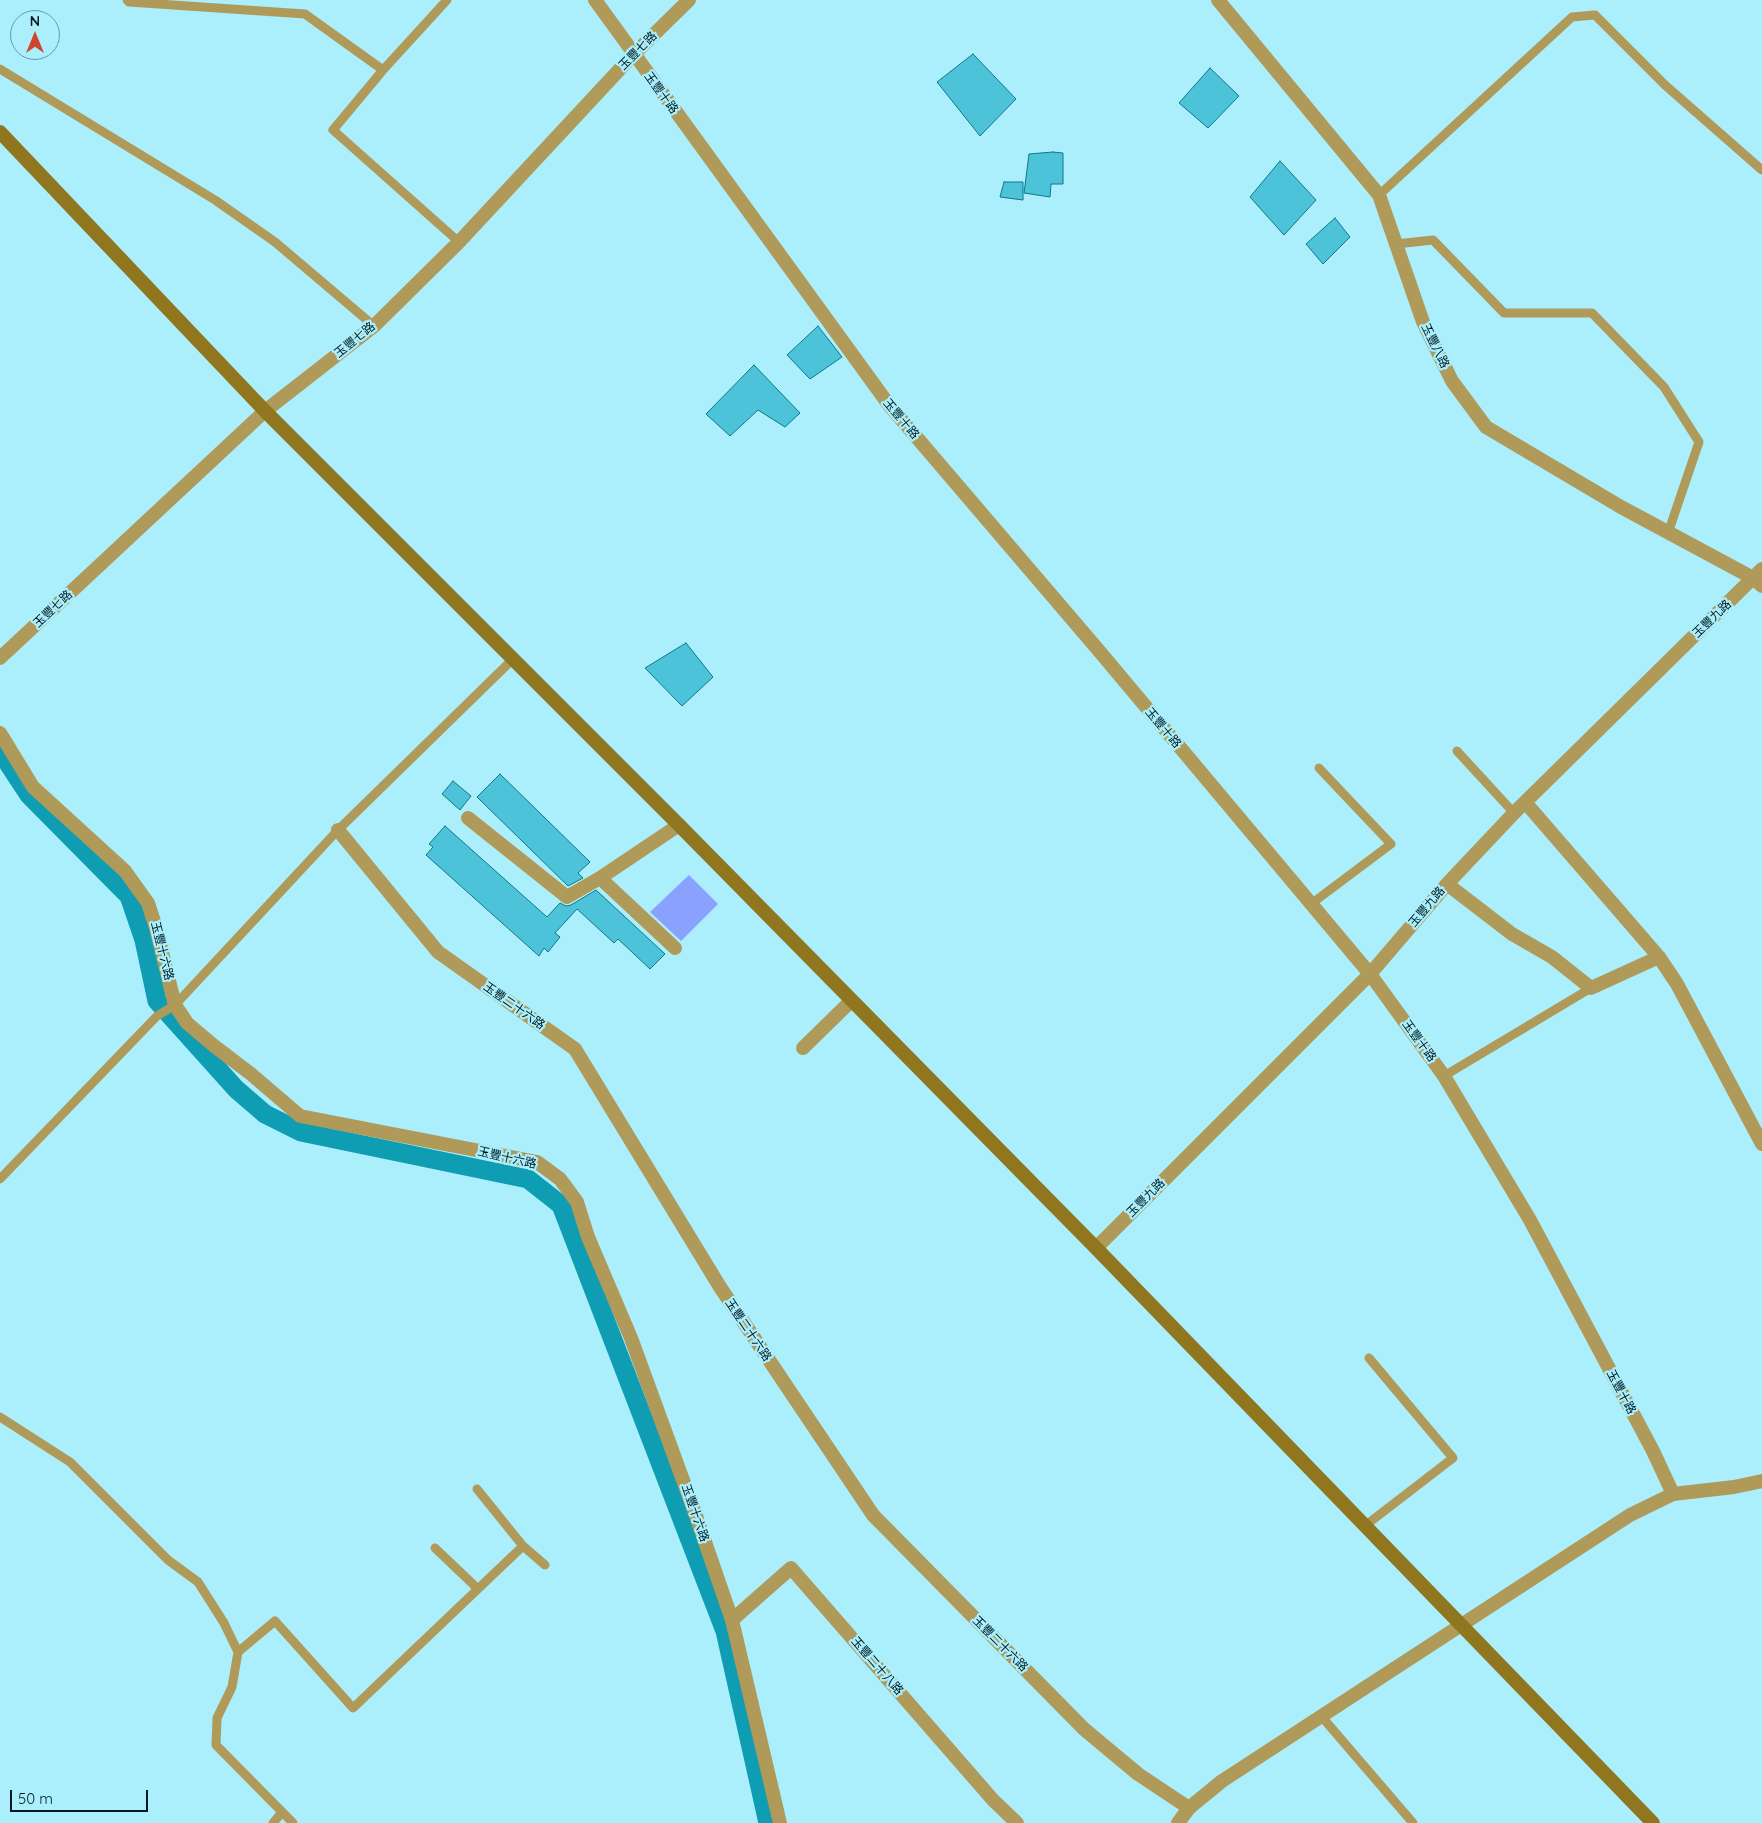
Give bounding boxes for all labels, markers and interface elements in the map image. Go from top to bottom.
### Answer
north arrow [10,10,60,60]
text: N [30,12,40,30]
street label: 玉豐七路 [616,29,660,73]
street label: 玉豐十路 [641,69,681,117]
street label: 玉豐七路 [332,319,378,361]
street label: 玉豐八路 [1418,321,1452,371]
street label: 玉豐十路 [880,396,922,442]
street label: 玉豐七路 [31,587,75,631]
street label: 玉豐九路 [1690,597,1734,641]
street label: 玉豐十路 [1142,705,1184,751]
street label: 玉豐九路 [1406,884,1448,930]
street label: 玉豐十六路 [148,920,176,982]
street label: 玉豐二十六路 [480,979,548,1033]
street label: 玉豐十路 [1399,1017,1439,1065]
street label: 玉豐十六路 [476,1144,538,1172]
street label: 玉豐九路 [1124,1176,1168,1220]
street label: 玉豐二十六路 [722,1296,774,1364]
street label: 玉豐十路 [1603,1367,1639,1417]
street label: 玉豐十六路 [678,1482,712,1544]
street label: 玉豐二十六路 [969,1613,1031,1675]
street label: 玉豐二十八路 [848,1634,906,1698]
scale bar [12,1780,150,1812]
text: 50 m [18,1789,53,1808]

